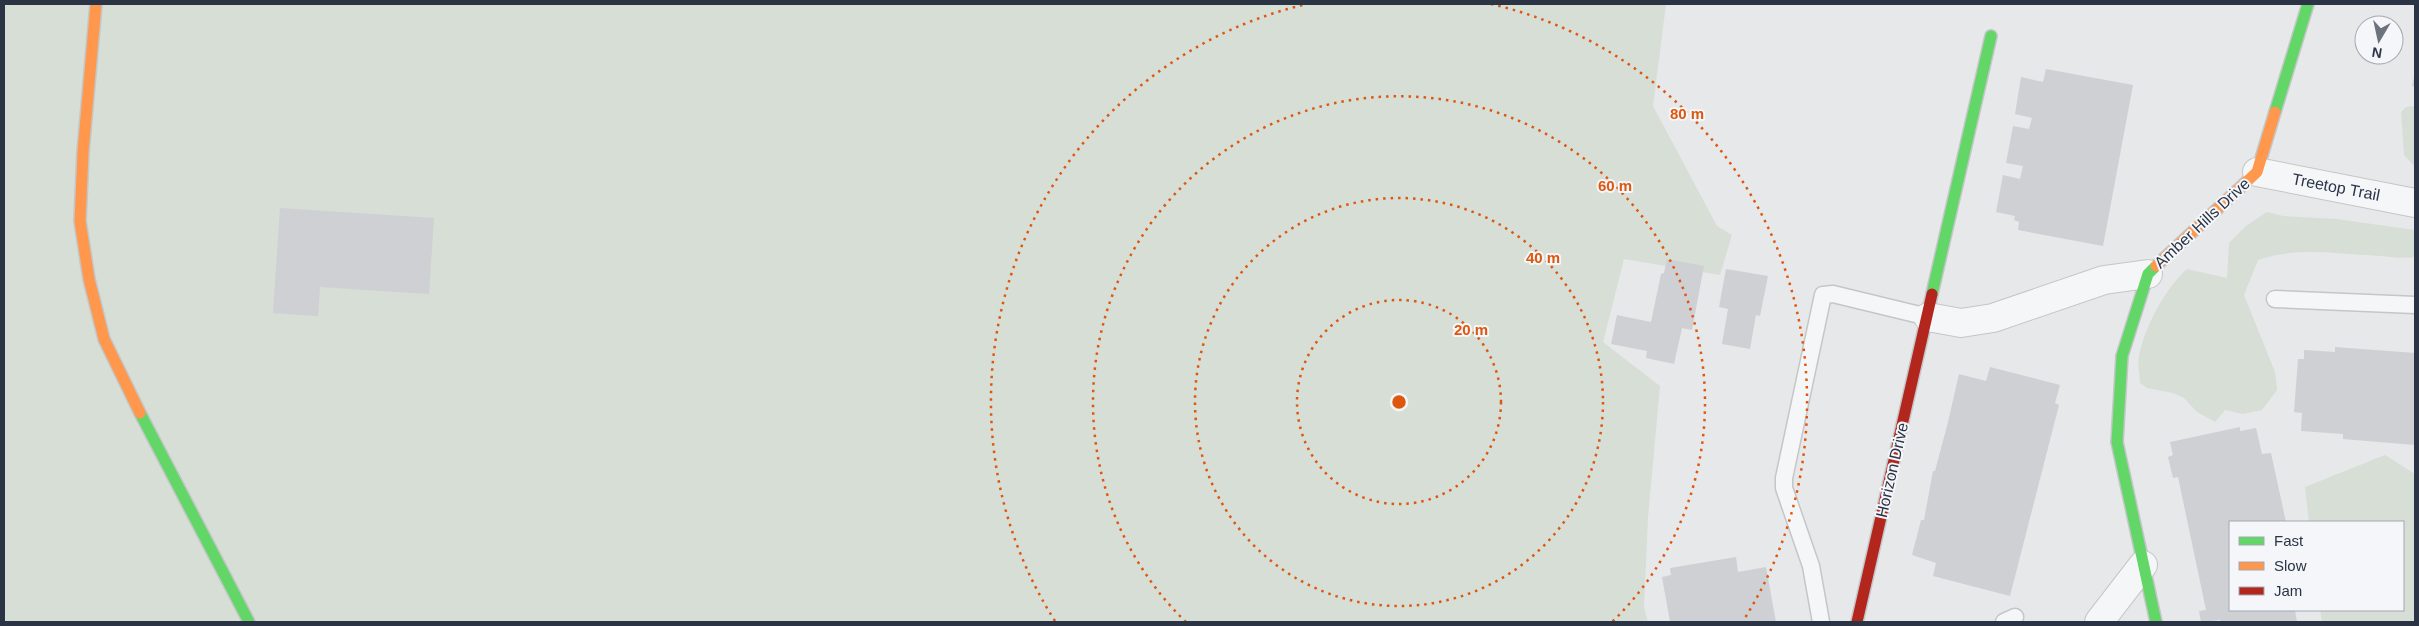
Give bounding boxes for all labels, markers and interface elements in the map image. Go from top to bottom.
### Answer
north arrow [2354,15,2404,65]
text: N [2371,44,2383,62]
text: 80 m [1670,105,1704,122]
street label: Treetop Trail [2291,170,2381,204]
street label: Amber Hills Drive [2151,175,2253,271]
text: 60 m [1598,177,1632,194]
text: 40 m [1526,249,1560,266]
text: 20 m [1454,321,1488,338]
centre of rings [1390,393,1408,411]
street label: Horizon Drive [1873,421,1911,519]
legend [2229,521,2404,611]
text: Fast [2274,532,2304,549]
text: Slow [2274,557,2307,574]
text: Jam [2274,582,2302,599]

